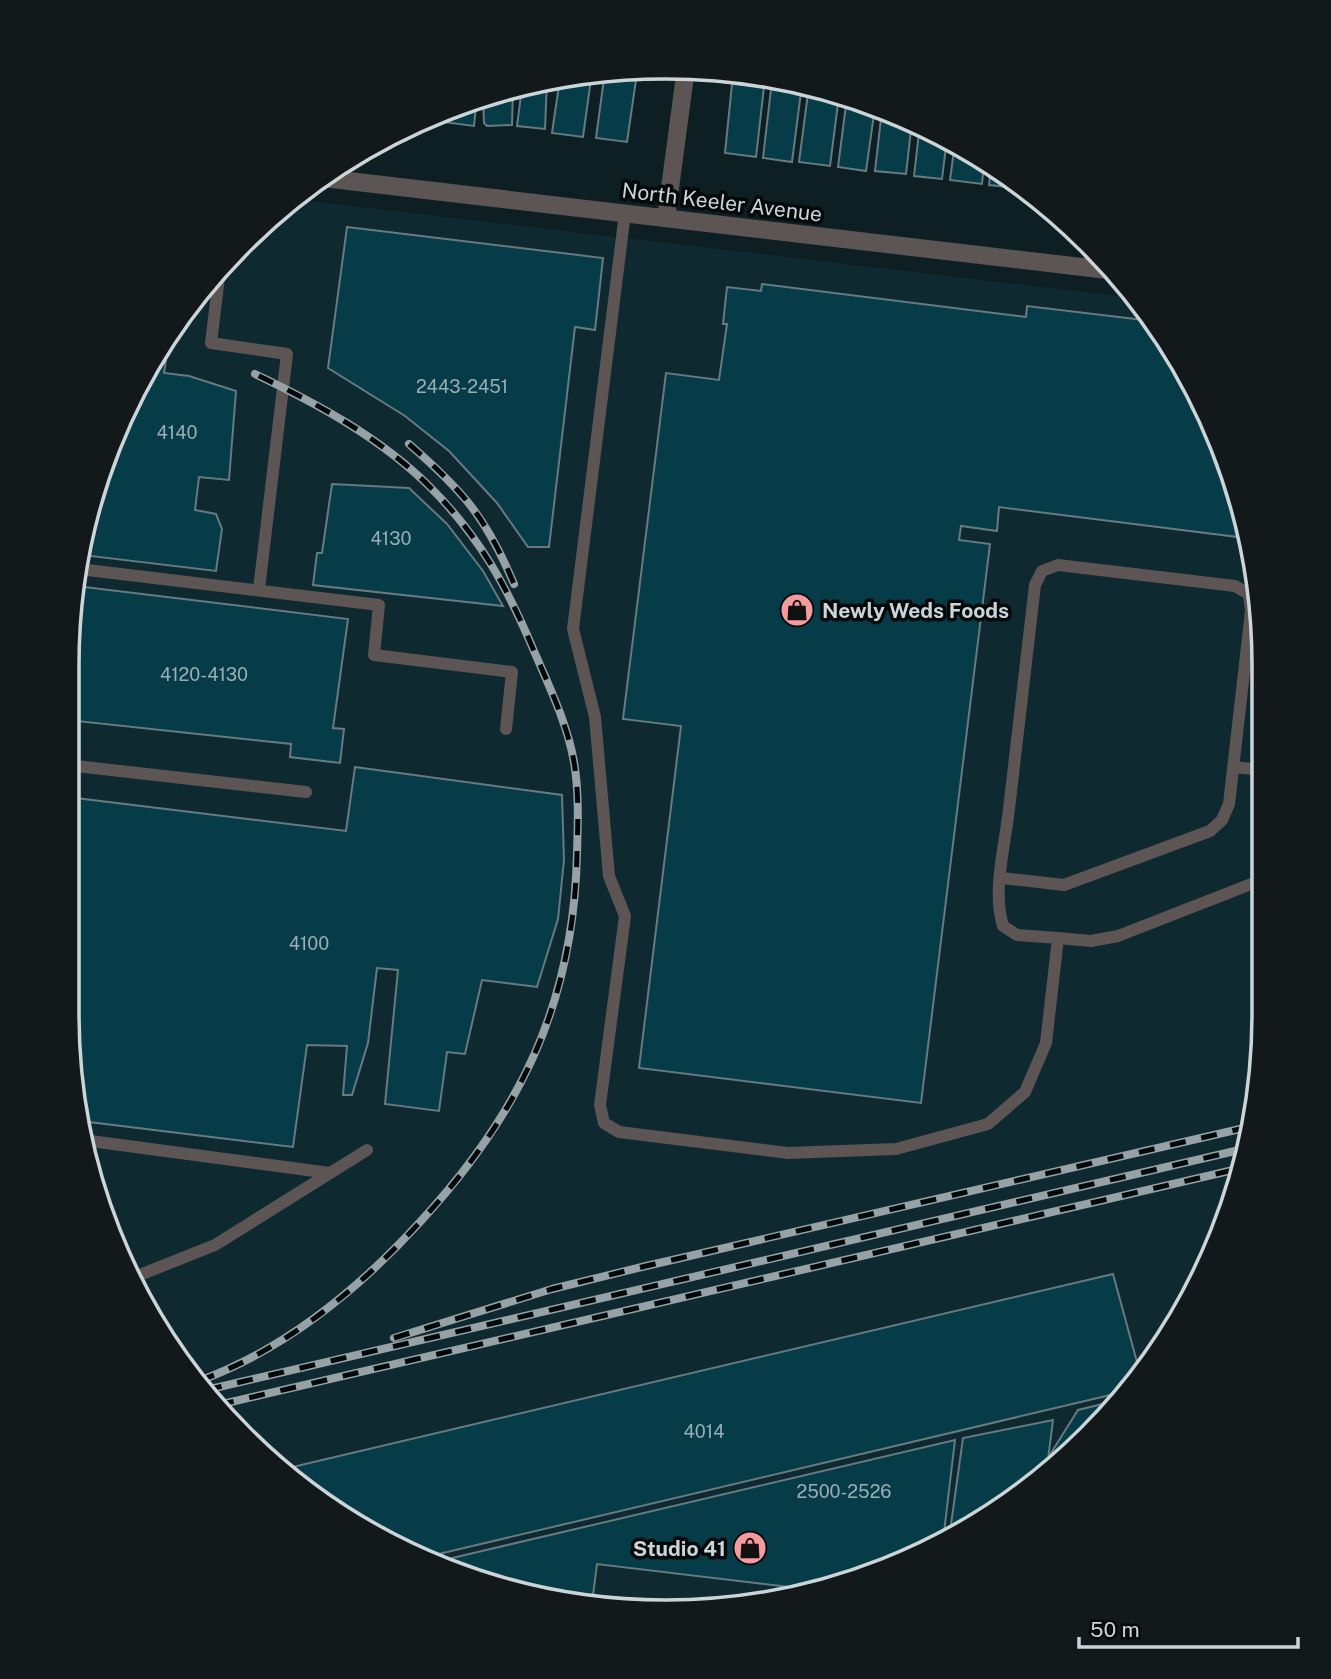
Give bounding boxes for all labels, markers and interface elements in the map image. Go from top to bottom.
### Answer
street label: North Keeler Avenue [620,177,824,227]
house number: 2443-2451 [416,376,508,397]
house number: 4140 [157,422,197,443]
house number: 4130 [371,528,411,549]
shop icon: Newly Weds Foods [778,591,816,629]
place label: Newly Weds Foods [822,598,1009,623]
house number: 4120-4130 [160,664,248,685]
house number: 4100 [289,933,329,954]
house number: 4014 [684,1421,724,1442]
house number: 2500-2526 [796,1481,892,1502]
shop icon: Studio 41 [731,1529,769,1567]
place label: Studio 41 [633,1536,726,1561]
scale bar [1079,1606,1298,1650]
text: 50 m [1090,1617,1140,1642]

